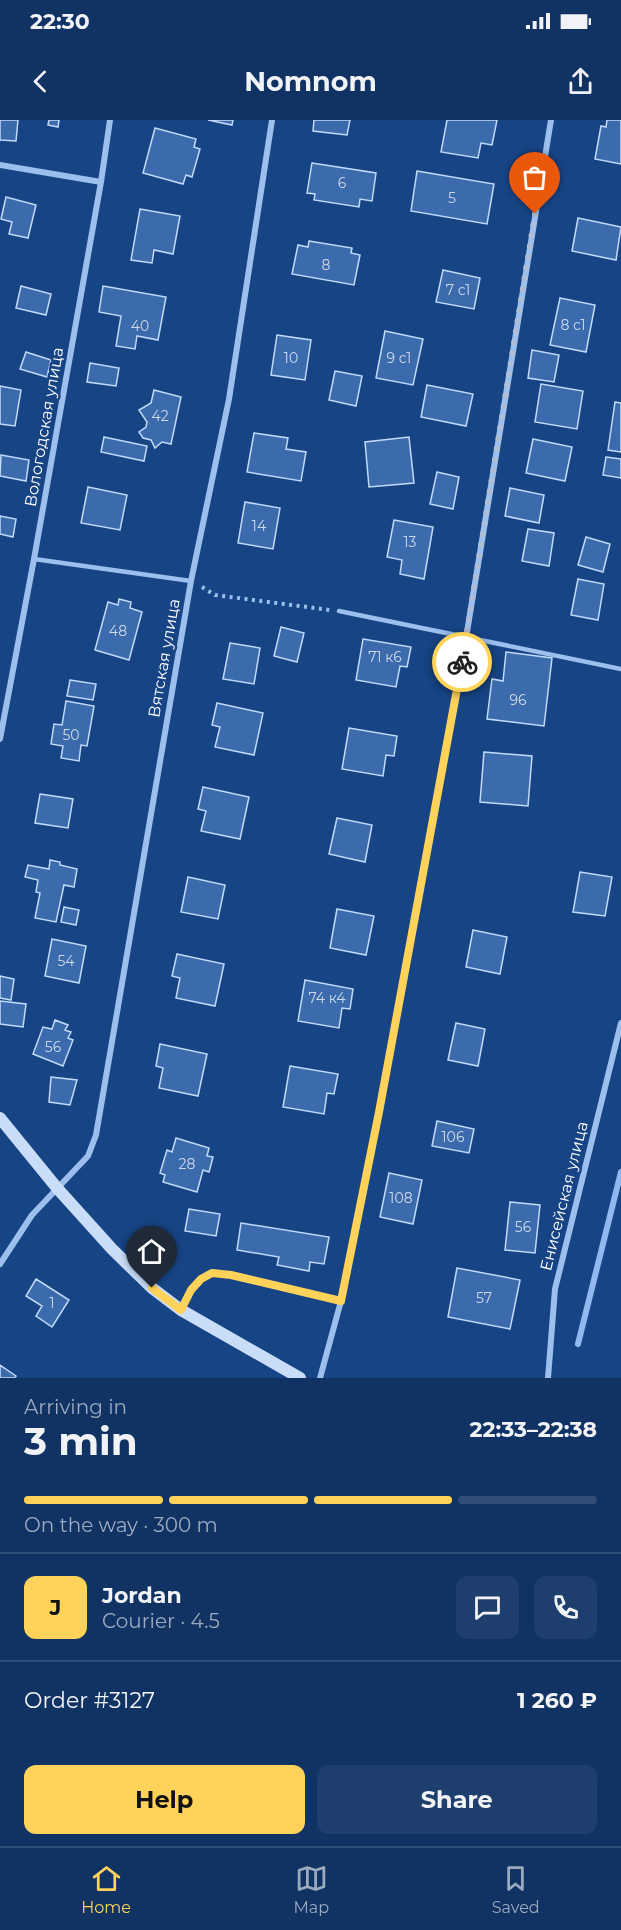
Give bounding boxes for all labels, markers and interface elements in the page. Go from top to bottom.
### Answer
text: 22:30 [30,8,90,35]
icon: back [24,65,57,98]
text: Nomnom [244,65,377,98]
icon: share [564,65,597,98]
pin [509,152,560,214]
icon: bag [518,161,551,194]
house number: 6 [338,174,347,192]
house number: 5 [448,189,456,207]
house number: 8 [322,256,331,274]
house number: 7 с1 [446,281,470,299]
house number: 8 с1 [560,316,586,334]
house number: 40 [131,317,149,335]
street label: Вологодская улица [21,346,67,508]
house number: 10 [284,349,298,367]
house number: 9 с1 [387,349,411,367]
house number: 42 [151,407,169,425]
house number: 14 [252,517,267,535]
house number: 13 [404,533,417,551]
street label: Вятская улица [144,597,184,719]
house number: 48 [109,622,127,640]
courier [432,632,492,692]
icon: bike [446,646,479,679]
house number: 71 к6 [368,648,402,666]
house number: 96 [509,691,527,709]
house number: 50 [62,726,80,744]
house number: 54 [57,952,75,970]
house number: 74 к4 [308,989,346,1007]
house number: 56 [45,1038,62,1056]
street label: Енисейская улица [536,1119,592,1273]
house number: 106 [442,1128,465,1146]
house number: 28 [179,1155,196,1173]
house number: 108 [389,1189,413,1207]
house number: 56 [515,1218,532,1236]
pin [126,1226,177,1288]
icon: home [135,1235,168,1268]
house number: 57 [476,1289,492,1307]
house number: 1 [49,1294,55,1312]
text: Arriving in [24,1395,127,1419]
text: 22:33–22:38 [469,1416,597,1443]
text: 3 min [24,1417,138,1465]
text: On the way · 300 m [24,1513,218,1537]
button: chat [456,1576,519,1639]
button: phone [534,1576,597,1639]
text: Jordan [102,1582,182,1609]
text: J [50,1594,61,1621]
text: Courier · 4.5 [102,1609,220,1633]
text: Order #3127 [24,1687,155,1714]
text: 1 260 ₽ [517,1687,597,1714]
button: Help [24,1765,305,1834]
button: Share [317,1765,597,1834]
tab: Home [81,1862,131,1917]
tab: Map [294,1862,329,1917]
tab: Saved [492,1862,540,1917]

